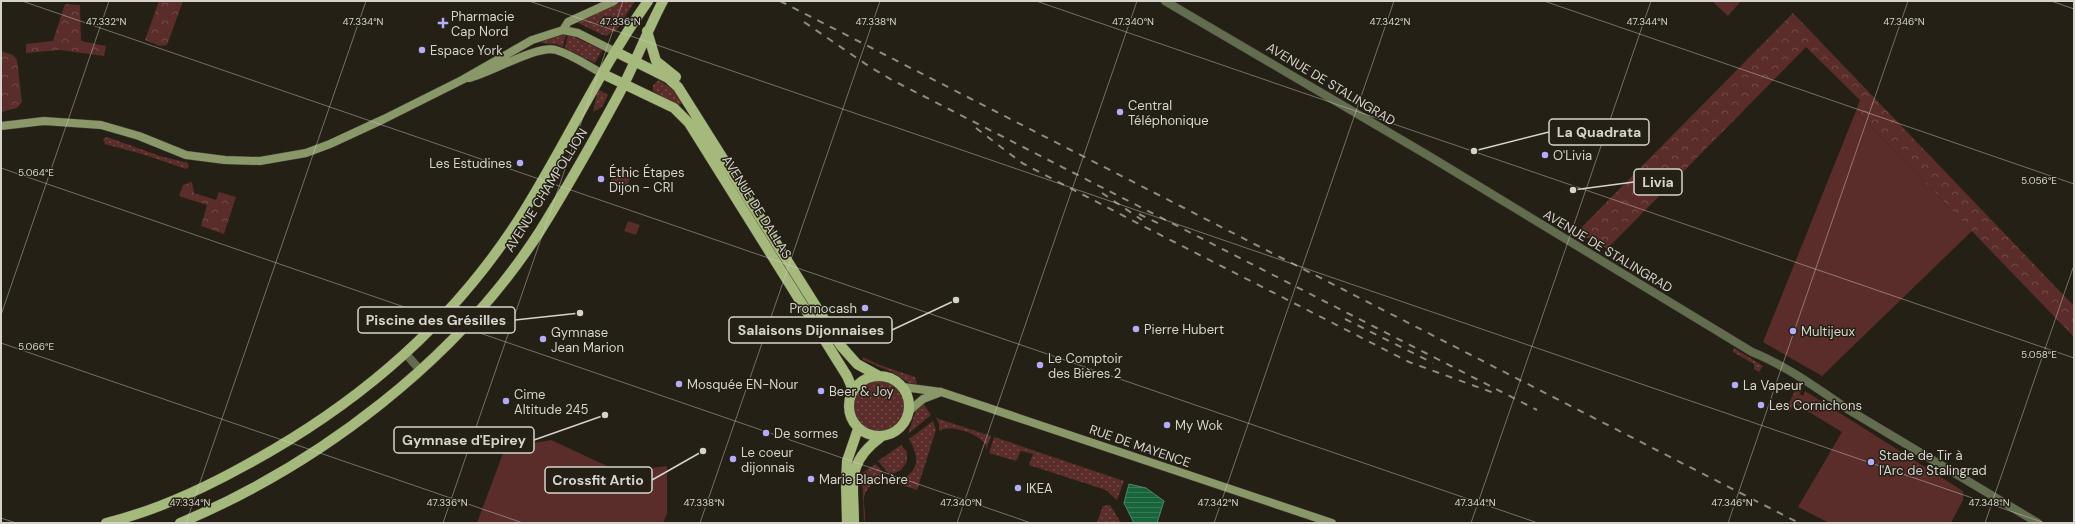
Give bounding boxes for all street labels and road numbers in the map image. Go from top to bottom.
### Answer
street label: AVENUE DE STALINGRAD [1263,39,1399,129]
street label: AVENUE CHAMPOLLION [501,125,591,255]
street label: AVENUE DE DALLAS [718,152,796,262]
street label: AVENUE DE STALINGRAD [1540,206,1676,296]
street label: RUE DE MAYENCE [1087,421,1193,471]

